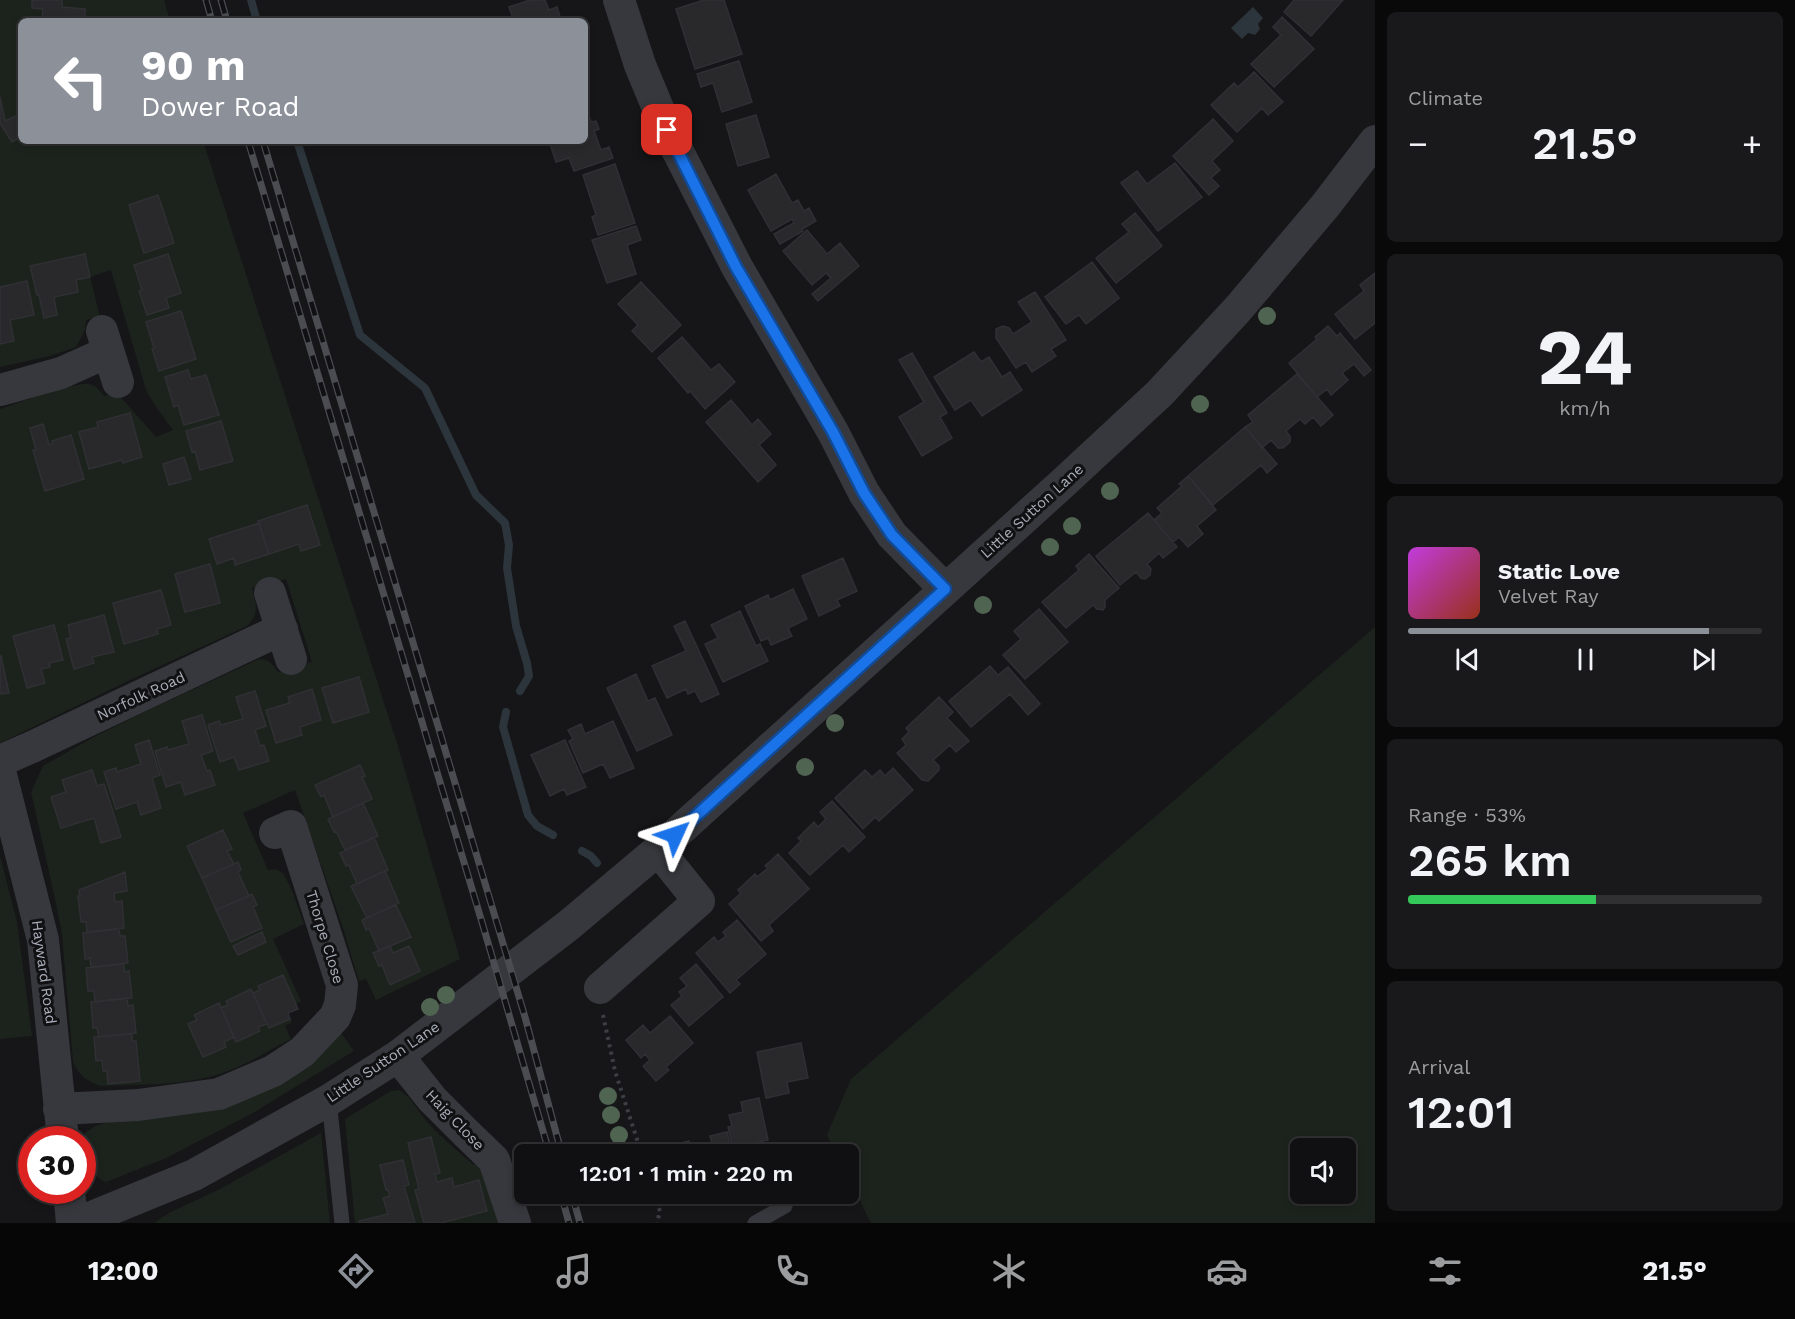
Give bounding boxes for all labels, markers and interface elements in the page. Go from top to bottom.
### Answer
text: 90 m [141,41,245,90]
icon: left [42,42,120,120]
text: Climate [1408,86,1483,110]
text: Dower Road [141,91,299,123]
pin [641,104,692,155]
icon: arrive [650,113,683,146]
text: 21.5° [1532,117,1638,170]
text: − [1408,124,1428,163]
text: + [1742,124,1762,163]
text: 24 [1537,311,1633,403]
text: km/h [1559,396,1611,420]
street label: Little Sutton Lane [977,460,1087,562]
text: Static Love [1498,559,1620,584]
text: Velvet Ray [1498,584,1599,608]
icon: previous [1451,643,1484,676]
icon: pause [1569,643,1602,676]
icon: next [1687,643,1720,676]
street label: Norfolk Road [94,668,188,724]
position arrow [643,803,707,867]
text: Range · 53% [1408,803,1526,827]
text: 265 km [1408,834,1572,887]
street label: Thorpe Close [302,888,348,986]
street label: Hayward Road [28,919,60,1025]
street label: Little Sutton Lane [323,1018,443,1106]
text: Arrival [1408,1055,1470,1079]
street label: Haig Close [422,1086,488,1154]
text: 12:01 [1408,1086,1514,1139]
speed limit sign: 30 [18,1126,96,1204]
map controls [1290,1138,1356,1204]
button: sound [1290,1138,1356,1204]
text: 12:01 · 1 min · 220 m [580,1161,793,1186]
icon: directions [335,1250,377,1292]
icon: music [553,1250,595,1292]
icon: phone [771,1250,813,1292]
icon: climate [988,1250,1030,1292]
icon: car [1206,1250,1248,1292]
icon: filters [1424,1250,1466,1292]
text: 12:00 [88,1255,159,1287]
text: 21.5° [1642,1255,1707,1287]

